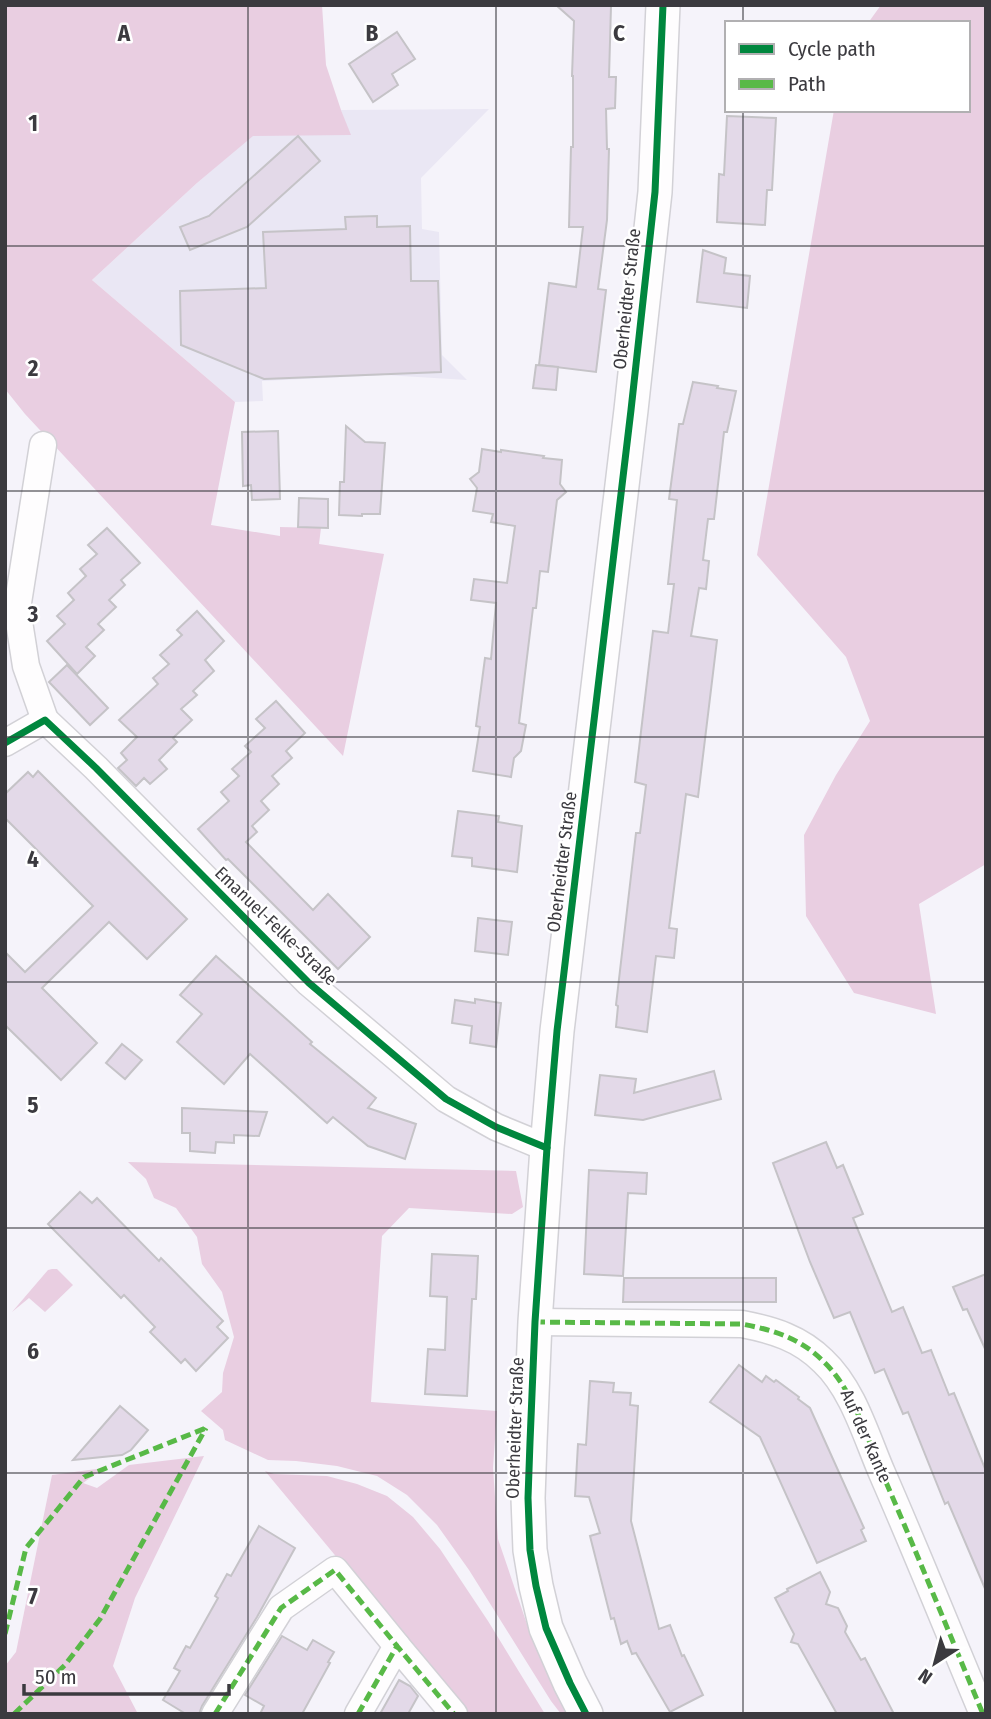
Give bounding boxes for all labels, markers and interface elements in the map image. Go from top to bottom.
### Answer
text: A [117,19,131,47]
text: B [366,19,379,47]
text: C [613,19,625,47]
legend [725,21,970,112]
text: Cycle path [788,36,876,62]
text: Path [788,71,826,97]
text: 1 [28,109,38,137]
street label: Oberheidter Straße [609,227,645,371]
text: 2 [27,354,39,382]
text: 3 [27,600,39,628]
street label: Oberheidter Straße [542,790,582,934]
text: 4 [27,845,39,873]
street label: Emanuel-Felke-Straße [210,862,342,990]
text: 5 [27,1091,39,1119]
text: 6 [27,1337,39,1365]
street label: Oberheidter Straße [502,1357,528,1499]
street label: Auf der Kante [836,1386,896,1486]
text: 7 [28,1582,38,1610]
north arrow [900,1628,970,1698]
scale bar [24,1652,229,1696]
text: 50 m [35,1664,77,1690]
text: N [914,1664,937,1689]

